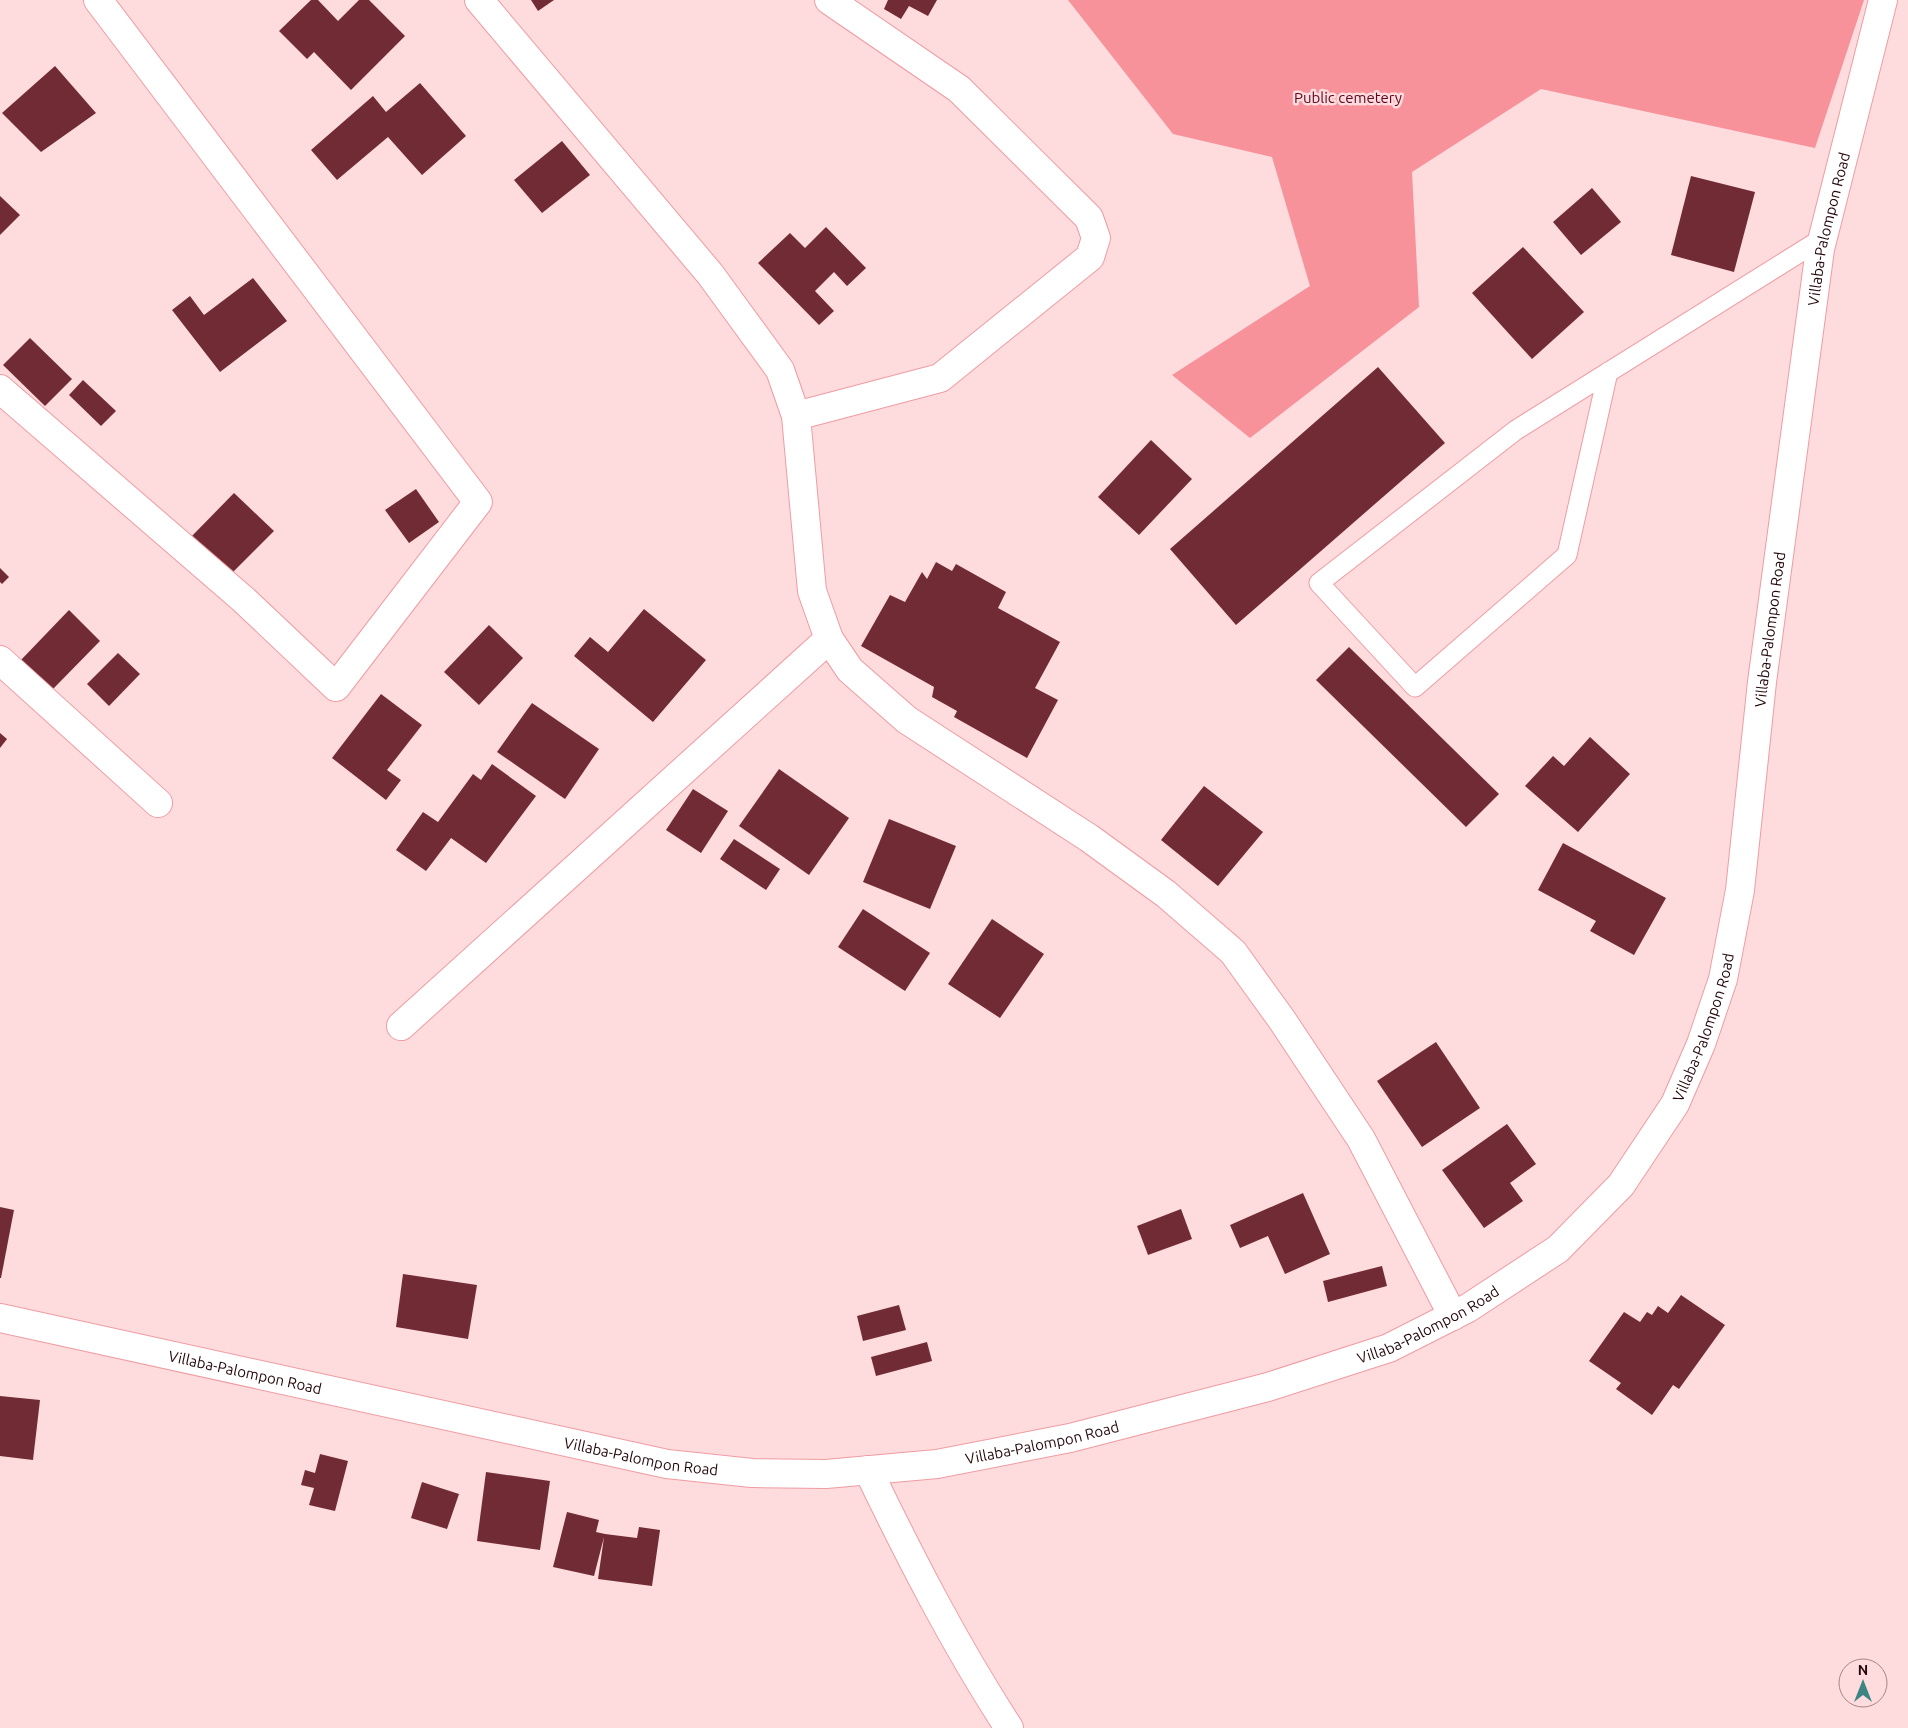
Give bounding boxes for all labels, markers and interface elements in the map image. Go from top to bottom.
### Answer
park label: Public cemetery [1294,89,1402,106]
street label: Villaba-Palompon Road [1804,150,1853,307]
street label: Villaba-Palompon Road [1751,551,1788,708]
street label: Villaba-Palompon Road [1669,952,1736,1104]
street label: Villaba-Palompon Road [1355,1282,1502,1366]
street label: Villaba-Palompon Road [167,1347,323,1397]
street label: Villaba-Palompon Road [964,1417,1121,1467]
street label: Villaba-Palompon Road [563,1433,719,1478]
north arrow [1838,1658,1888,1708]
text: N [1858,1662,1868,1678]

